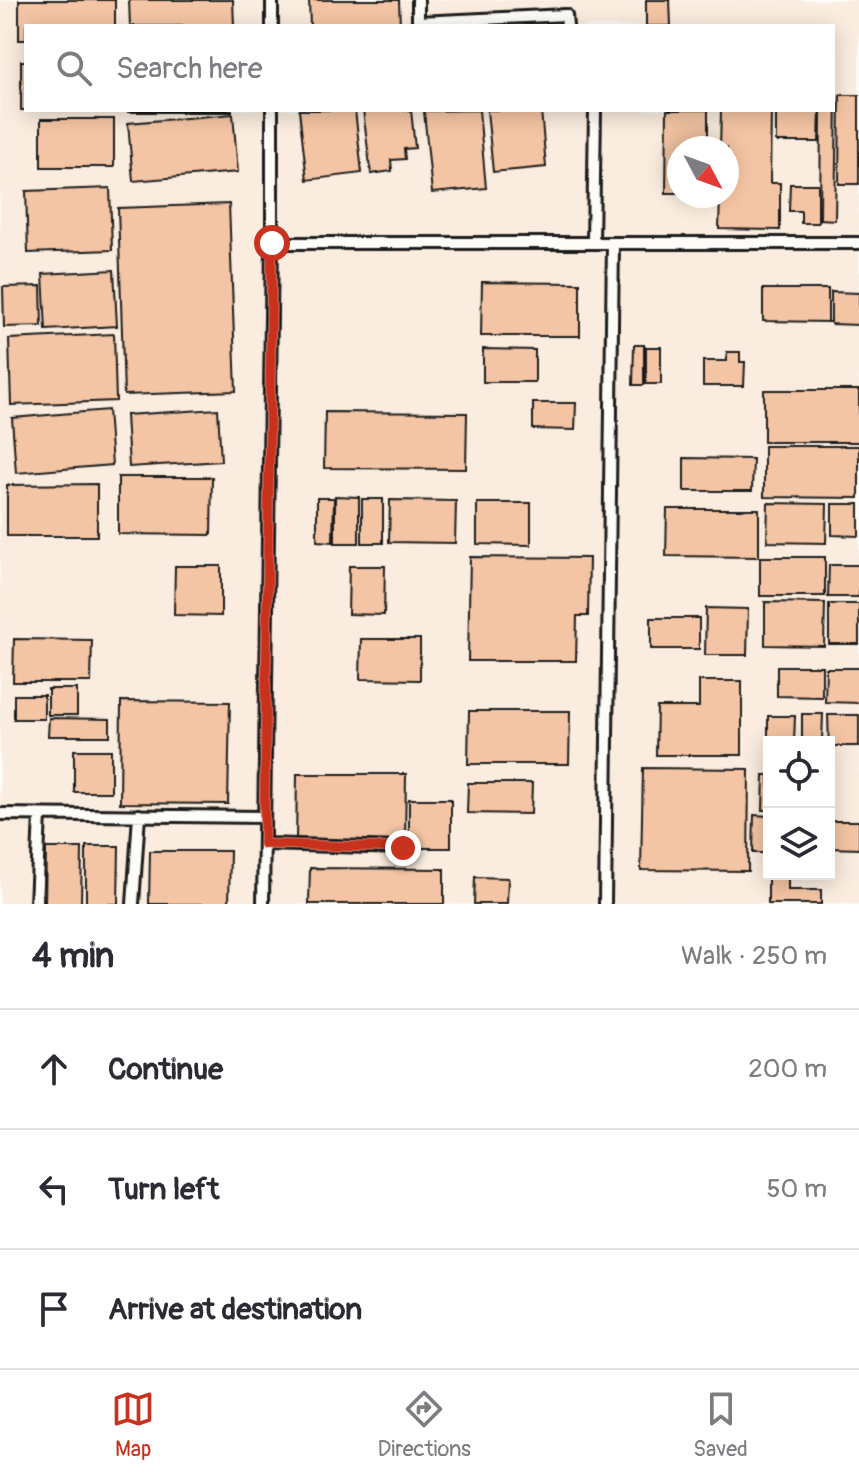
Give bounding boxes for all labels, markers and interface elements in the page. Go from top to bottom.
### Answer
search box [24,24,835,112]
icon: search [52,46,96,90]
text: Search here [116,50,263,87]
north arrow [667,136,739,208]
route start [254,225,290,261]
map controls [763,736,835,880]
button: locate [763,736,835,808]
button: layers [763,808,835,880]
route end [385,830,421,866]
text: 4 min [32,935,114,978]
text: Walk · 250 m [681,940,827,972]
icon: ahead [32,1047,76,1091]
text: Continue [108,1051,223,1088]
text: 200 m [748,1053,827,1085]
icon: left [32,1167,76,1211]
text: Turn left [108,1171,219,1208]
text: 50 m [766,1173,827,1205]
icon: arrive [32,1287,76,1331]
text: Arrive at destination [108,1291,362,1328]
tab: Map [111,1387,155,1463]
tab: Directions [378,1387,471,1463]
tab: Saved [693,1387,748,1463]

